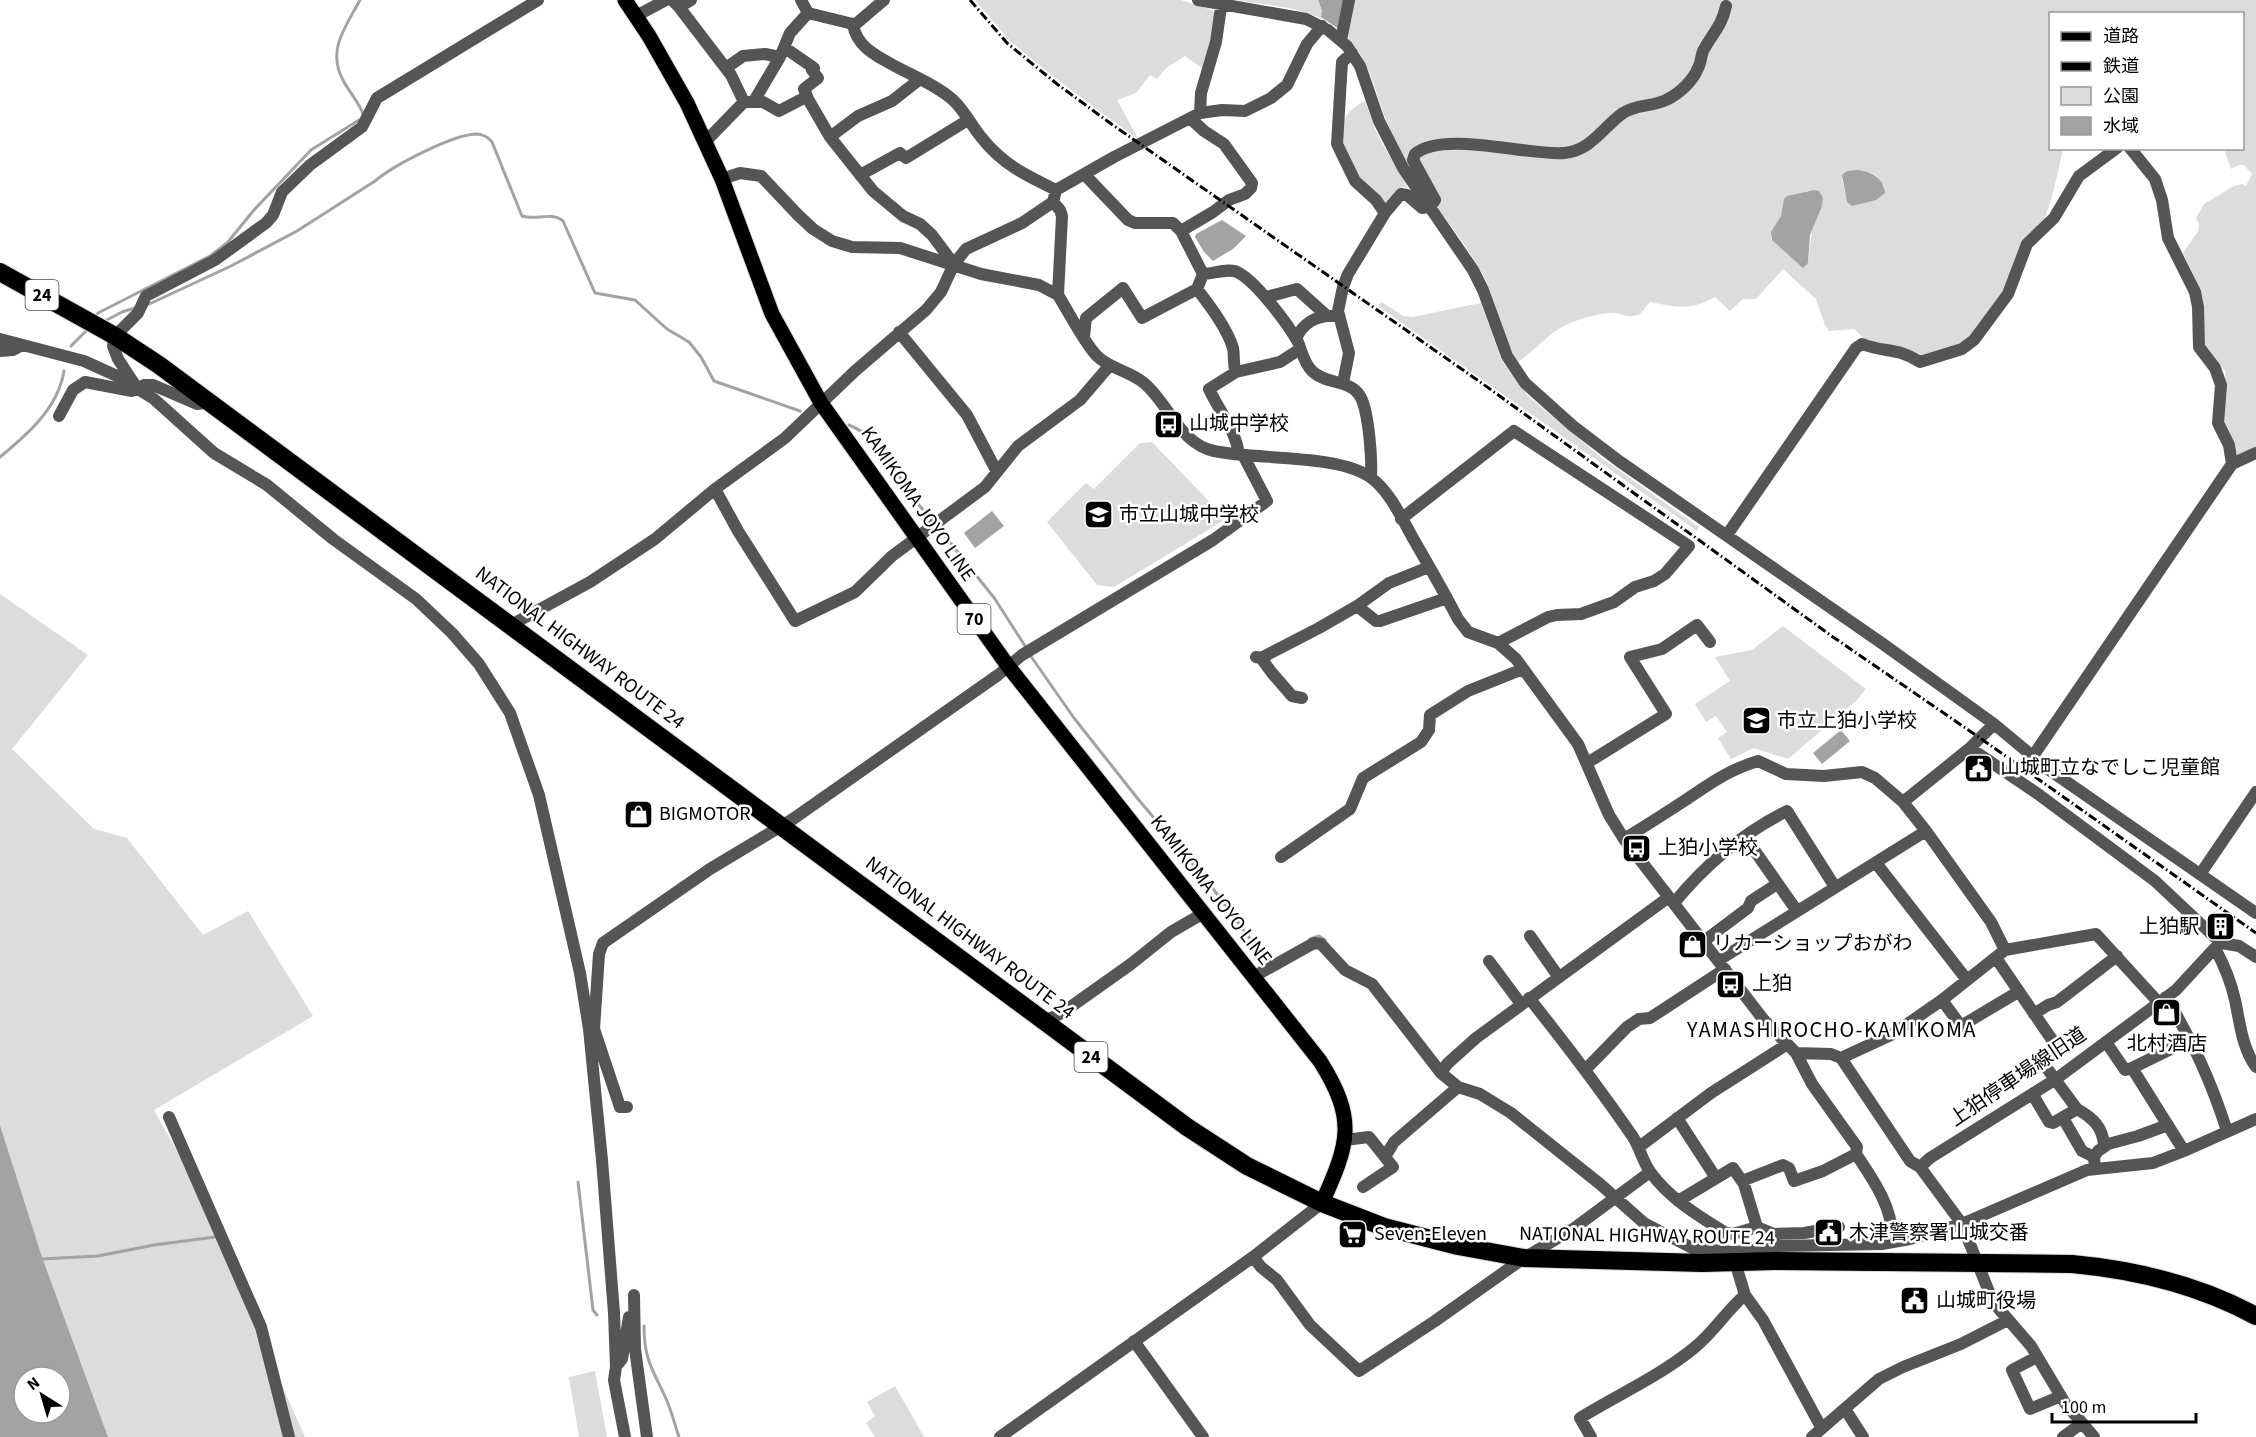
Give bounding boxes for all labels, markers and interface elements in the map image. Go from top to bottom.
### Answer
legend [2049,12,2244,150]
text: 道路 [2103,24,2139,49]
text: 鉄道 [2103,54,2139,79]
text: 公園 [2103,84,2139,109]
text: 水域 [2103,114,2139,139]
road number: 24 [26,280,58,310]
bus stop icon: 山城中学校 [1152,408,1184,440]
place label: 山城中学校 [1189,410,1289,438]
street label: KAMIKOMA JOYO LINE [854,421,982,587]
school or university icon: 市立山城中学校 [1082,499,1114,531]
place label: 市立山城中学校 [1119,501,1259,529]
street label: NATIONAL HIGHWAY ROUTE 24 [469,560,691,736]
road number: 70 [958,604,990,634]
school or university icon: 市立上狛小学校 [1740,705,1772,737]
place label: 市立上狛小学校 [1777,707,1917,735]
public building icon: 山城町立なでしこ児童館 [1963,752,1995,784]
place label: 山城町立なでしこ児童館 [2000,754,2220,782]
shop icon: BIGMOTOR [622,798,654,830]
place label: BIGMOTOR [659,800,751,828]
street label: KAMIKOMA JOYO LINE [1144,809,1278,971]
bus stop icon: 上狛小学校 [1621,832,1653,864]
place label: 上狛小学校 [1658,834,1758,862]
street label: NATIONAL HIGHWAY ROUTE 24 [859,850,1081,1026]
building icon: 上狛駅 [2204,911,2236,943]
place label: 上狛駅 [2139,913,2199,941]
shop icon: リカーショップおがわ [1676,928,1708,960]
place label: リカーショップおがわ [1713,930,1913,958]
bus stop icon: 上狛 [1715,968,1747,1000]
place label: 上狛 [1752,970,1792,998]
shop icon: 北村酒店 [2151,997,2183,1029]
district label: YAMASHIROCHO-KAMIKOMA [1686,1014,1977,1046]
street label: 上狛停車場線旧道 [1944,1021,2092,1133]
place label: 北村酒店 [2127,1030,2207,1058]
road number: 24 [1074,1042,1108,1072]
public building icon: 木津警察署山城交番 [1812,1217,1844,1249]
supermarket icon: Seven-Eleven [1337,1218,1369,1250]
place label: 木津警察署山城交番 [1849,1219,2029,1247]
place label: Seven-Eleven [1374,1220,1487,1248]
street label: NATIONAL HIGHWAY ROUTE 24 [1519,1220,1775,1252]
public building icon: 山城町役場 [1899,1285,1931,1317]
place label: 山城町役場 [1936,1287,2036,1315]
north arrow [12,1365,72,1425]
text: N [23,1372,44,1396]
scale bar [2052,1386,2196,1424]
text: 100 m [2061,1395,2106,1420]

